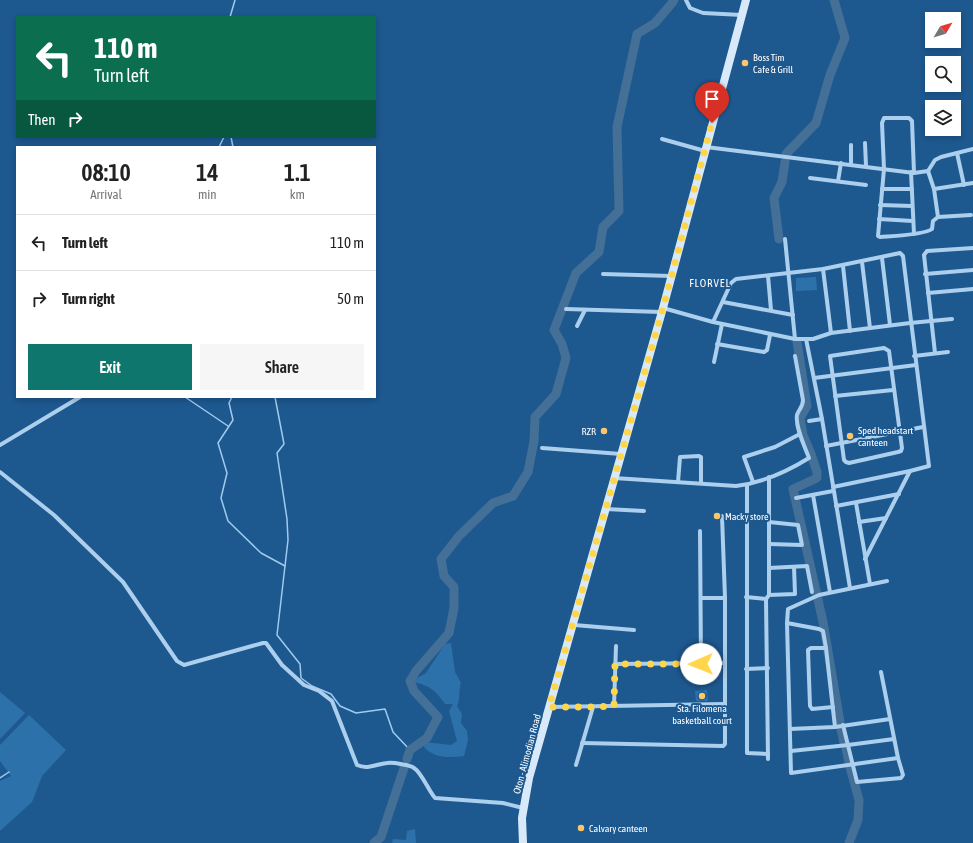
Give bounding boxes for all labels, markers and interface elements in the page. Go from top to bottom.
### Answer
north arrow [925,12,961,48]
map controls [925,12,961,136]
icon: left [28,32,80,84]
text: 110 m [94,32,157,64]
place label: Boss Tim Cafe & Grill [753,52,794,75]
button: search [925,56,961,92]
marker: Boss Tim Cafe & Grill [740,58,750,68]
text: Turn left [94,65,149,86]
pin [695,82,729,123]
icon: arrive [701,88,723,110]
button: layers [925,100,961,136]
icon: right [64,108,86,130]
text: Then [28,111,56,128]
text: 08:10 [81,159,131,186]
text: 14 [196,159,219,186]
text: 1.1 [284,159,311,186]
text: Arrival [90,187,122,202]
text: min [198,187,217,202]
text: km [290,187,305,202]
icon: left [28,232,50,254]
text: Turn left [62,234,108,251]
text: 110 m [330,234,364,251]
district label: FLORVEL [689,277,731,289]
icon: right [28,288,50,310]
text: Turn right [62,290,115,307]
text: 50 m [337,290,364,307]
button: Exit [28,344,192,390]
button: Share [200,344,364,390]
place label: Sped headstart canteen [858,425,913,448]
place label: RZR [582,426,596,437]
marker: RZR [599,426,609,436]
marker: Sped headstart canteen [845,431,855,441]
marker: Macky store [712,511,722,521]
place label: Macky store [725,511,769,522]
position arrow [680,643,722,685]
marker: Sta. Filomena basketball court [697,691,707,701]
place label: Sta. Filomena basketball court [672,703,732,726]
street label: Oton - Alimodian Road [511,713,543,795]
marker: Calvary canteen [576,823,586,833]
place label: Calvary canteen [589,823,648,834]

